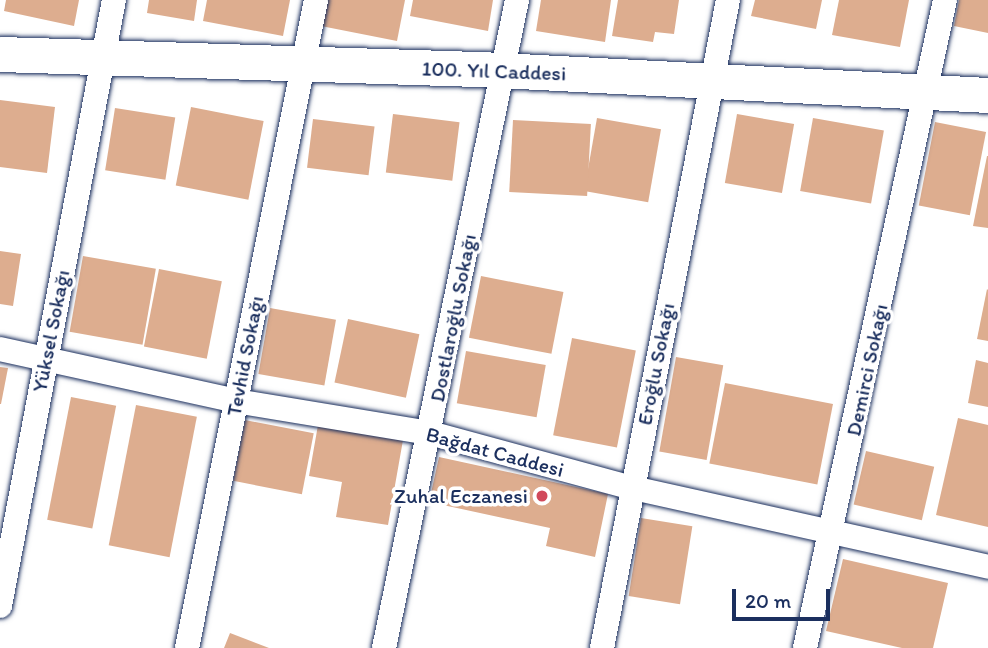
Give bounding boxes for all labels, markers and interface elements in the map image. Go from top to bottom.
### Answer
street label: 100. Yıl Caddesi [421,56,567,86]
street label: Dostlaroğlu Sokağı [424,232,482,404]
street label: Yüksel Sokağı [27,268,75,394]
street label: Tevhid Sokağı [221,294,269,418]
street label: Eroğlu Sokağı [632,301,680,427]
street label: Demirci Sokağı [841,302,893,438]
street label: Bağdat Caddesi [423,421,567,483]
place label: Zuhal Eczanesi [394,483,528,509]
marker: Zuhal Eczanesi [534,488,550,504]
scale bar [736,574,834,618]
text: 20 m [745,588,791,613]

